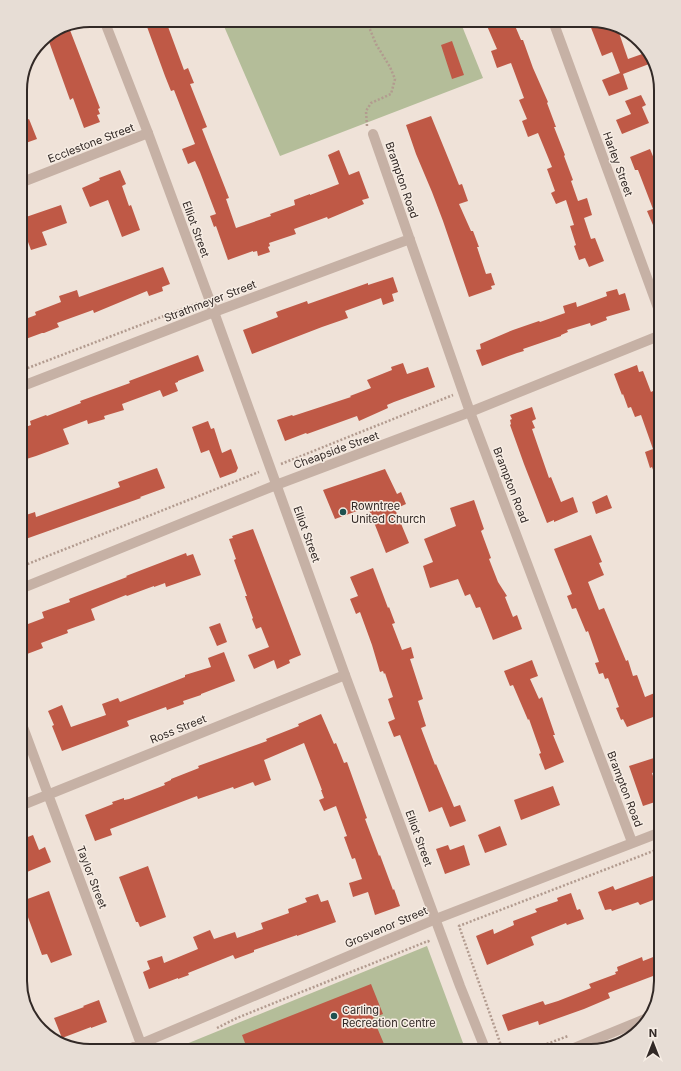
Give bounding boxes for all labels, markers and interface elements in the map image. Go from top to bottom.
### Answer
street label: Ecclestone Street [46,120,136,166]
street label: Harley Street [600,130,636,199]
street label: Brampton Road [382,140,422,220]
street label: Elliot Street [179,199,213,259]
street label: Strathmeyer Street [162,277,258,325]
street label: Cheapside Street [291,428,381,472]
street label: Brampton Road [490,445,532,525]
place label: Rowntree United Church [351,499,426,526]
street label: Elliot Street [290,504,324,564]
marker: Rowntree United Church [338,507,348,517]
street label: Ross Street [148,711,208,747]
street label: Brampton Road [604,749,646,829]
street label: Elliot Street [402,808,436,868]
street label: Taylor Street [74,844,111,911]
street label: Grosvenor Street [343,903,430,951]
place label: Carling Recreation Centre [342,1003,436,1030]
marker: Carling Recreation Centre [329,1011,339,1021]
north arrow [633,1023,673,1063]
text: N [649,1026,657,1040]

